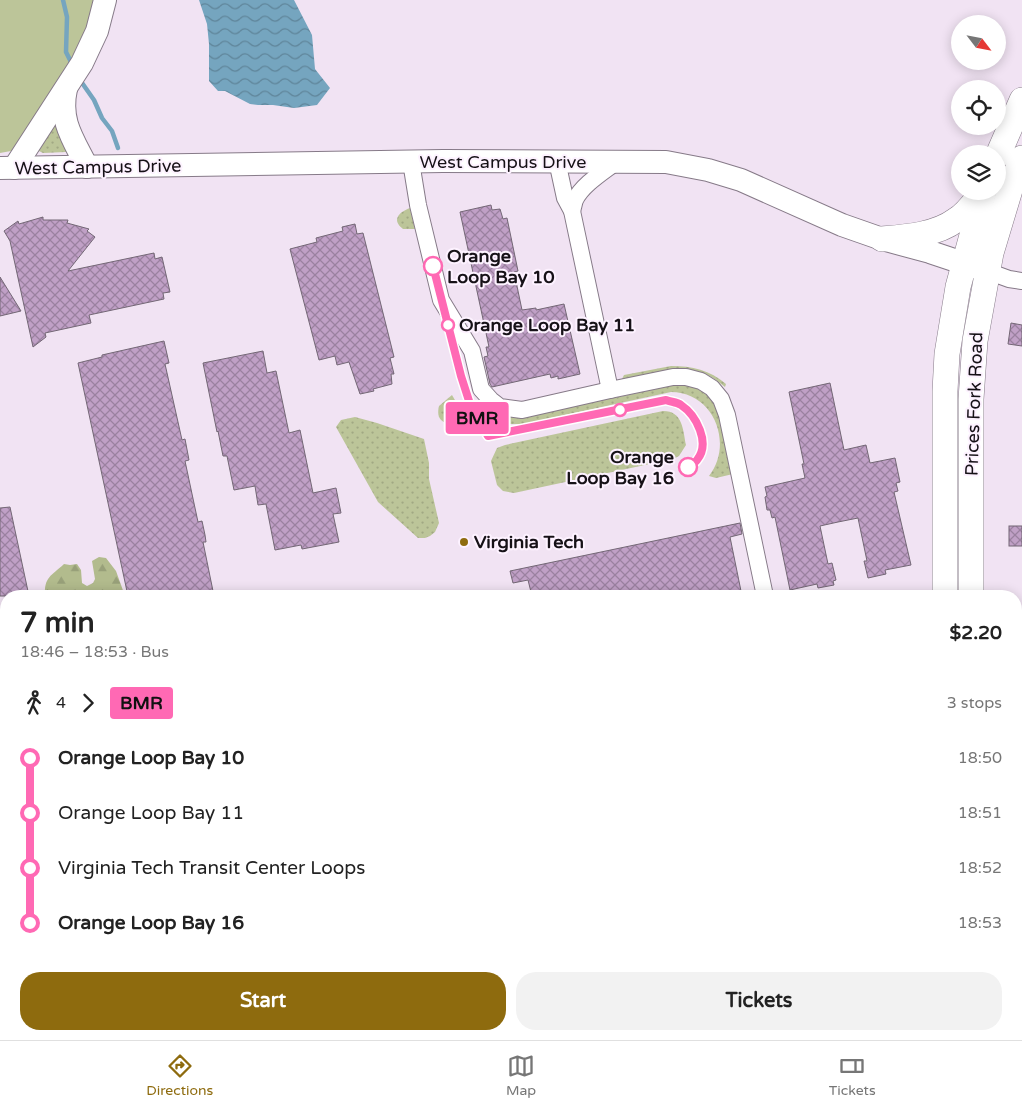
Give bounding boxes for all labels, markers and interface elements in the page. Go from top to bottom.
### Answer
north arrow [951,15,1006,70]
map controls [951,15,1006,200]
button: locate [951,80,1006,135]
button: layers [951,145,1006,200]
street label: West Campus Drive [420,151,586,173]
street label: West Campus Drive [14,155,182,179]
place label: Orange Loop Bay 10 [447,245,555,288]
marker: Orange Loop Bay 10 [423,256,443,276]
place label: Orange Loop Bay 11 [459,314,635,336]
marker: Orange Loop Bay 11 [441,318,455,332]
street label: Prices Fork Road [960,332,988,476]
line badge: BMR [448,402,506,434]
unlabelled marker [613,403,627,417]
text: BMR [456,407,498,429]
place label: Orange Loop Bay 16 [566,446,674,489]
marker: Orange Loop Bay 16 [678,457,698,477]
place label: Virginia Tech [474,531,584,553]
marker: Virginia Tech [458,536,470,548]
text: 7 min [20,606,95,640]
text: $2.20 [950,622,1002,644]
text: 18:46 – 18:53 · Bus [20,642,169,662]
icon: walk [20,689,48,717]
icon: forward [74,689,102,717]
text: BMR [120,692,163,714]
text: 4 [56,693,66,713]
text: 3 stops [947,693,1002,713]
text: Orange Loop Bay 10 [58,747,244,769]
text: 18:50 [958,748,1002,768]
text: Orange Loop Bay 11 [58,802,244,824]
text: 18:51 [958,803,1002,823]
text: Virginia Tech Transit Center Loops [58,857,365,879]
text: 18:52 [958,858,1002,878]
text: Orange Loop Bay 16 [58,912,244,934]
text: 18:53 [958,913,1002,933]
button: Start [20,972,506,1030]
button: Tickets [516,972,1002,1030]
tab: Directions [146,1052,213,1099]
tab: Map [506,1052,536,1099]
tab: Tickets [829,1052,876,1099]

